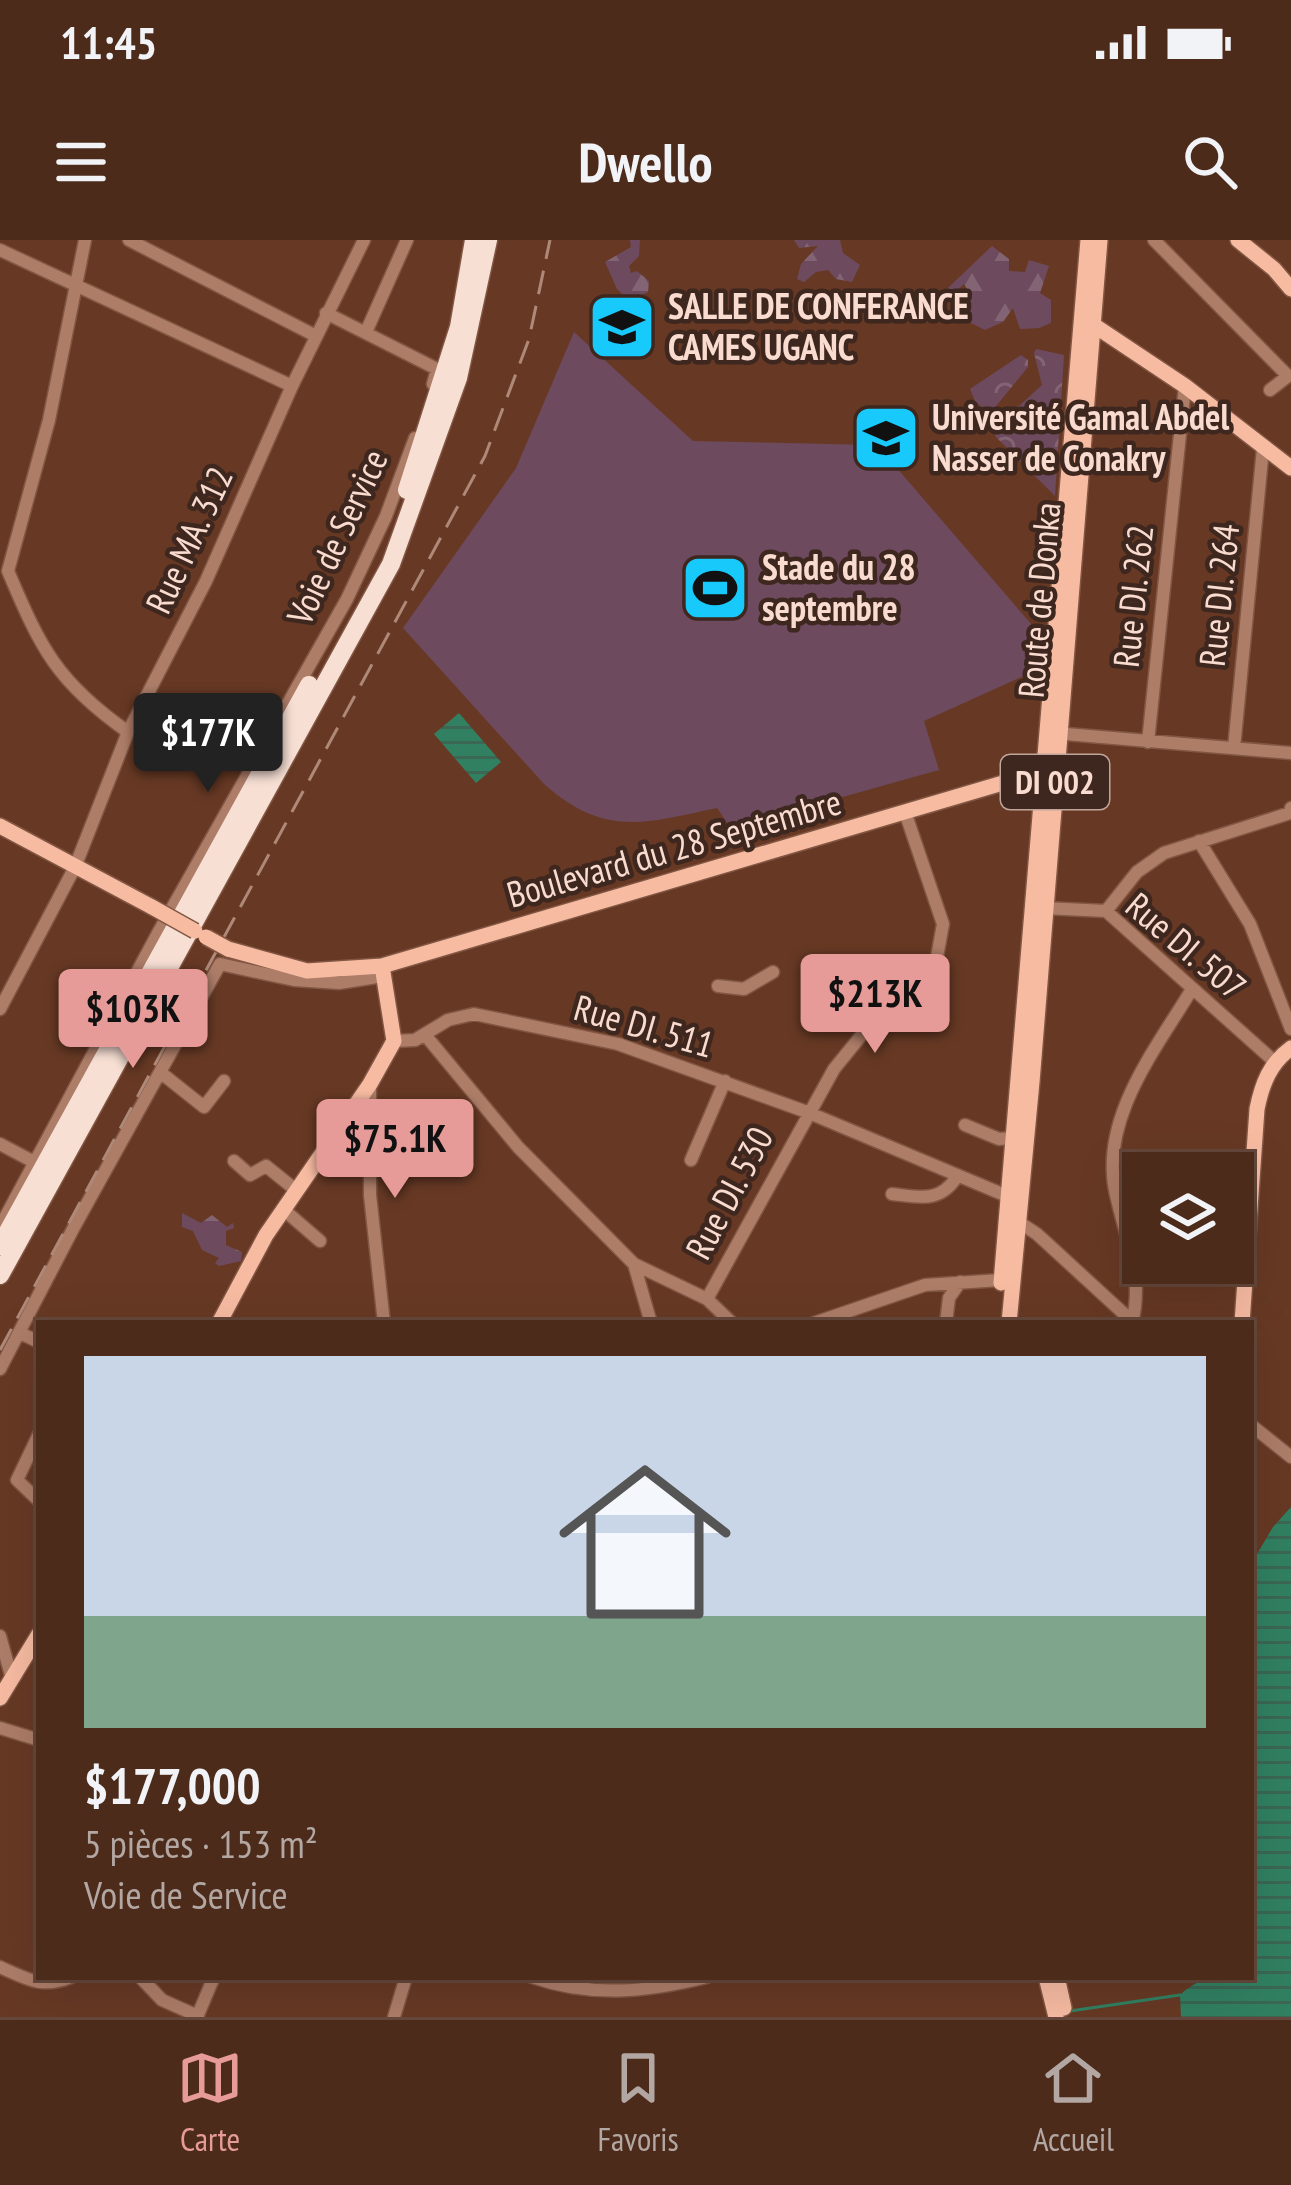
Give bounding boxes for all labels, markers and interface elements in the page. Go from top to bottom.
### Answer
text: 11:45 [60,13,157,71]
text: Dwello [578,127,713,197]
icon: menu [48,129,114,195]
icon: search [1177,129,1243,195]
place label: SALLE DE CONFERANCE CAMES UGANC [668,282,969,370]
school or university icon: SALLE DE CONFERANCE CAMES UGANC [587,292,657,362]
place label: Université Gamal Abdel Nasser de Conakry [932,393,1229,481]
school or university icon: Université Gamal Abdel Nasser de Conakry [851,403,921,473]
street label: Voie de Service [275,442,398,633]
street label: Rue MA. 312 [134,459,243,621]
street label: Route de Donka [1007,500,1070,700]
street label: Rue DI. 264 [1188,521,1249,668]
street label: Rue DI. 262 [1102,522,1163,669]
place label: Stade du 28 septembre [762,543,916,631]
sports icon: Stade du 28 septembre [680,553,750,623]
pin: $177K [124,693,292,795]
text: $177K [161,706,255,757]
road number: DI 002 [1001,755,1109,809]
street label: Boulevard du 28 Septembre [501,777,846,918]
street label: Rue DI. 507 [1116,882,1256,1010]
pin: $213K [791,954,959,1056]
text: $213K [828,967,922,1018]
pin: $103K [49,969,217,1071]
text: $103K [86,982,180,1033]
street label: Rue DI. 511 [569,983,719,1068]
pin: $75.1K [297,1099,493,1201]
text: $75.1K [343,1112,447,1163]
street label: Rue DI. 530 [674,1119,783,1267]
map controls [1122,1152,1254,1284]
button: layers [1122,1152,1254,1284]
icon: home [537,1434,753,1650]
text: $177,000 [84,1752,261,1818]
text: 5 pièces · 153 m² [84,1818,318,1869]
text: Voie de Service [84,1869,288,1920]
tab: Carte [177,2045,243,2160]
tab: Favoris [597,2045,679,2160]
tab: Accueil [1033,2045,1114,2160]

